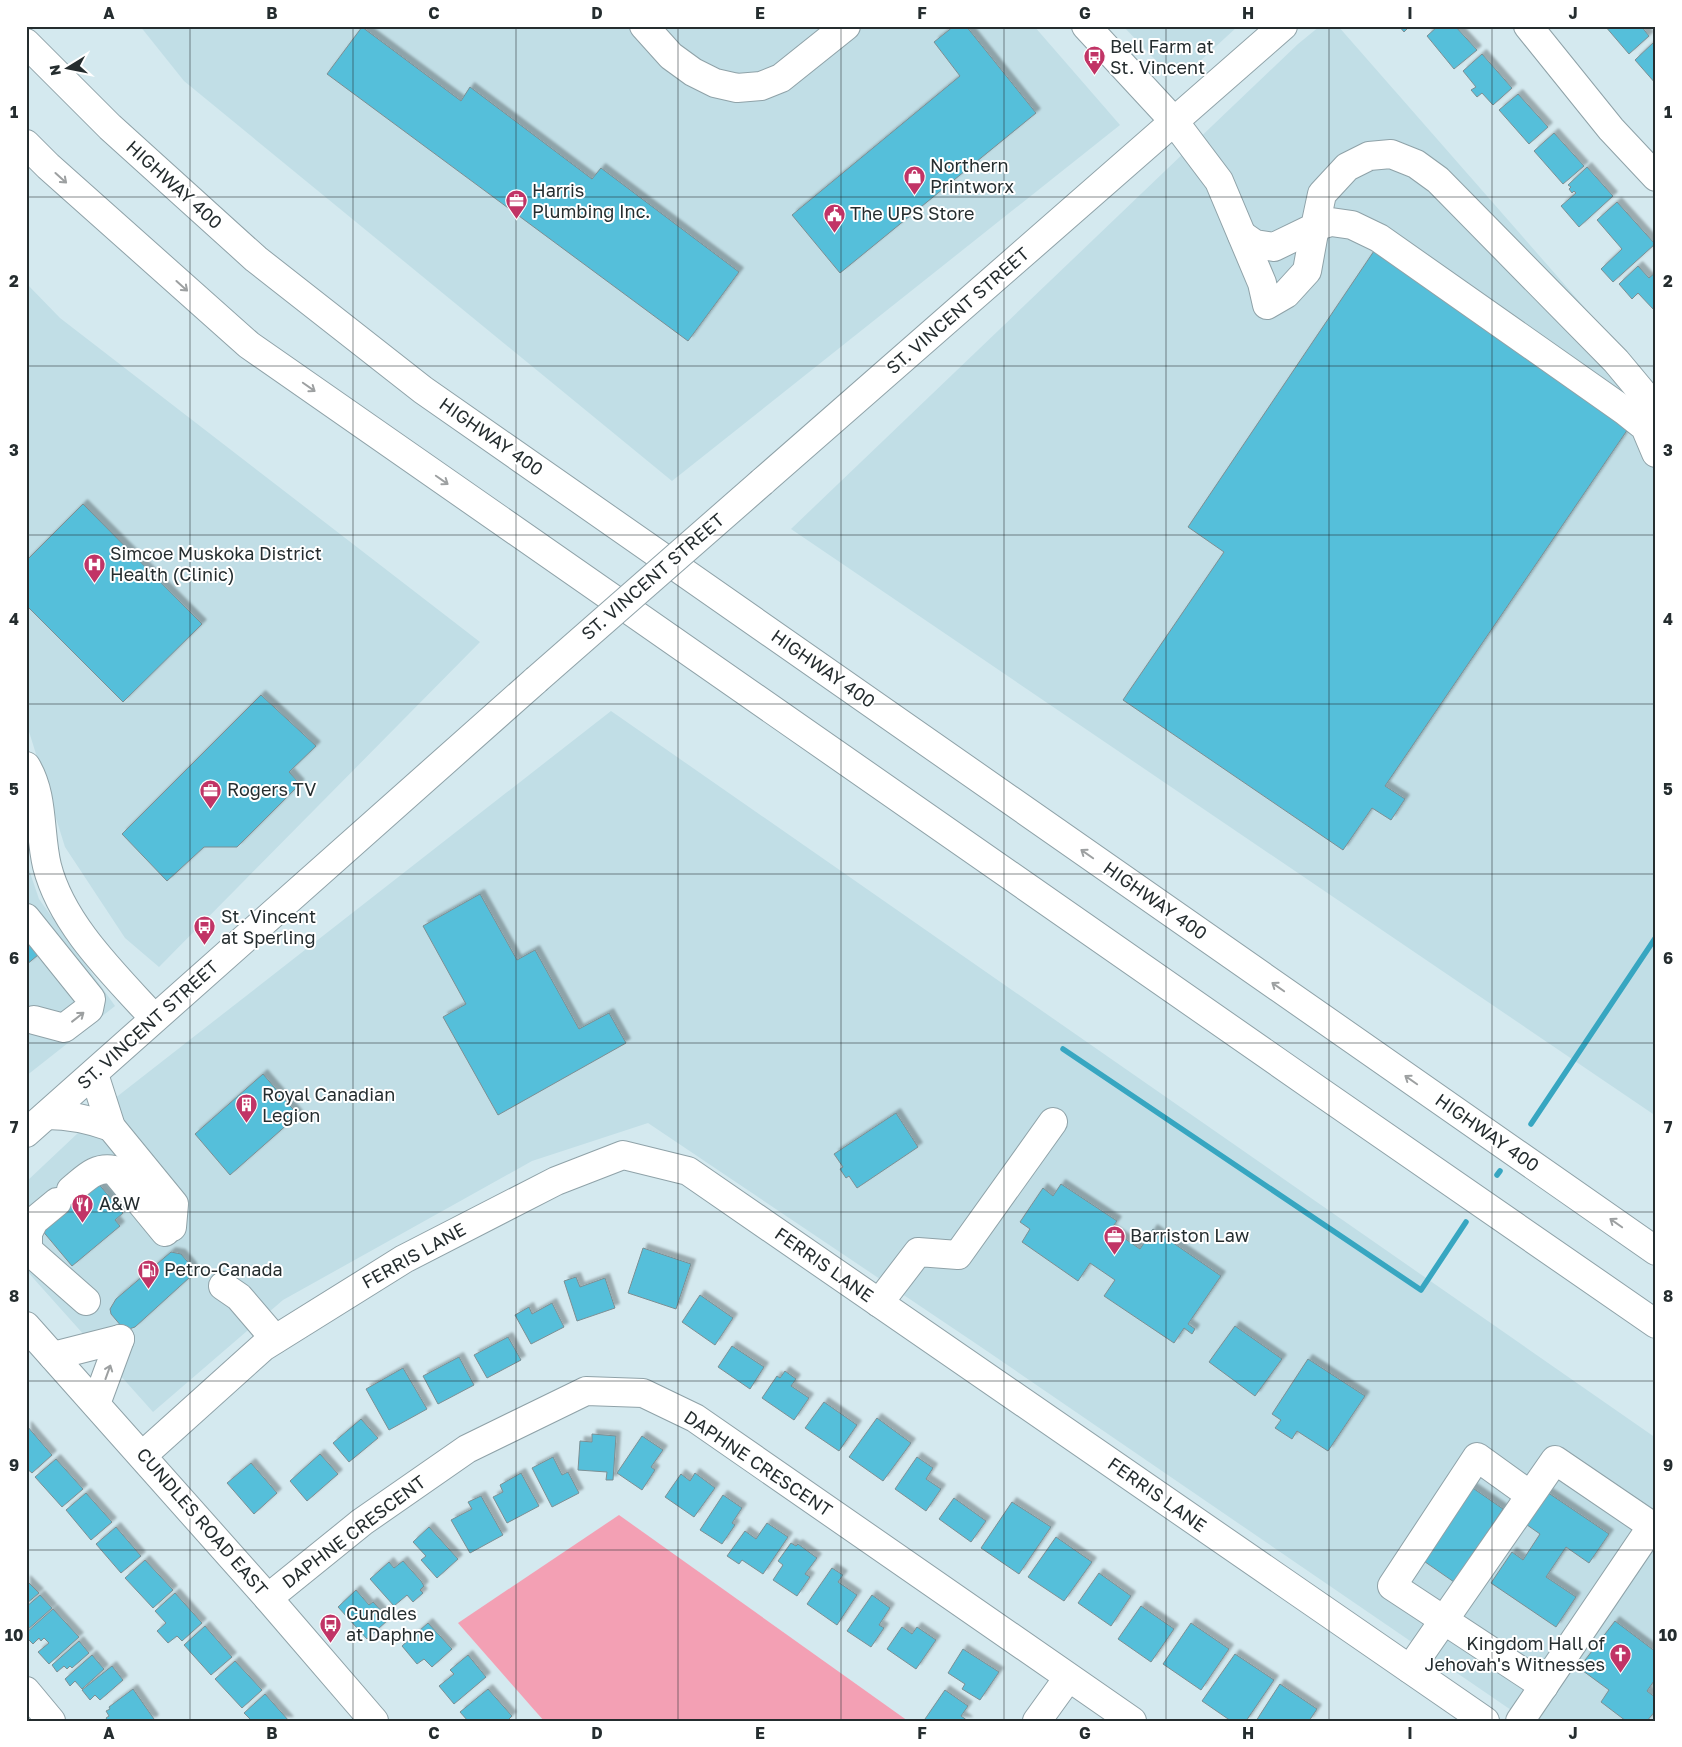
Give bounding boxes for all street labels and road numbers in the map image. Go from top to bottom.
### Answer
street label: HIGHWAY 400 [122,135,227,233]
street label: ST. VINCENT STREET [881,242,1033,378]
street label: HIGHWAY 400 [436,392,548,480]
street label: ST. VINCENT STREET [576,508,728,644]
street label: HIGHWAY 400 [768,624,880,712]
street label: HIGHWAY 400 [1100,856,1212,944]
street label: ST. VINCENT STREET [72,955,222,1093]
street label: HIGHWAY 400 [1432,1088,1544,1176]
street label: FERRIS LANE [358,1218,469,1293]
street label: FERRIS LANE [771,1222,878,1306]
street label: DAPHNE CRESCENT [680,1405,837,1521]
street label: CUNDLES ROAD EAST [133,1443,273,1600]
street label: FERRIS LANE [1104,1452,1211,1536]
street label: DAPHNE CRESCENT [277,1470,429,1592]

